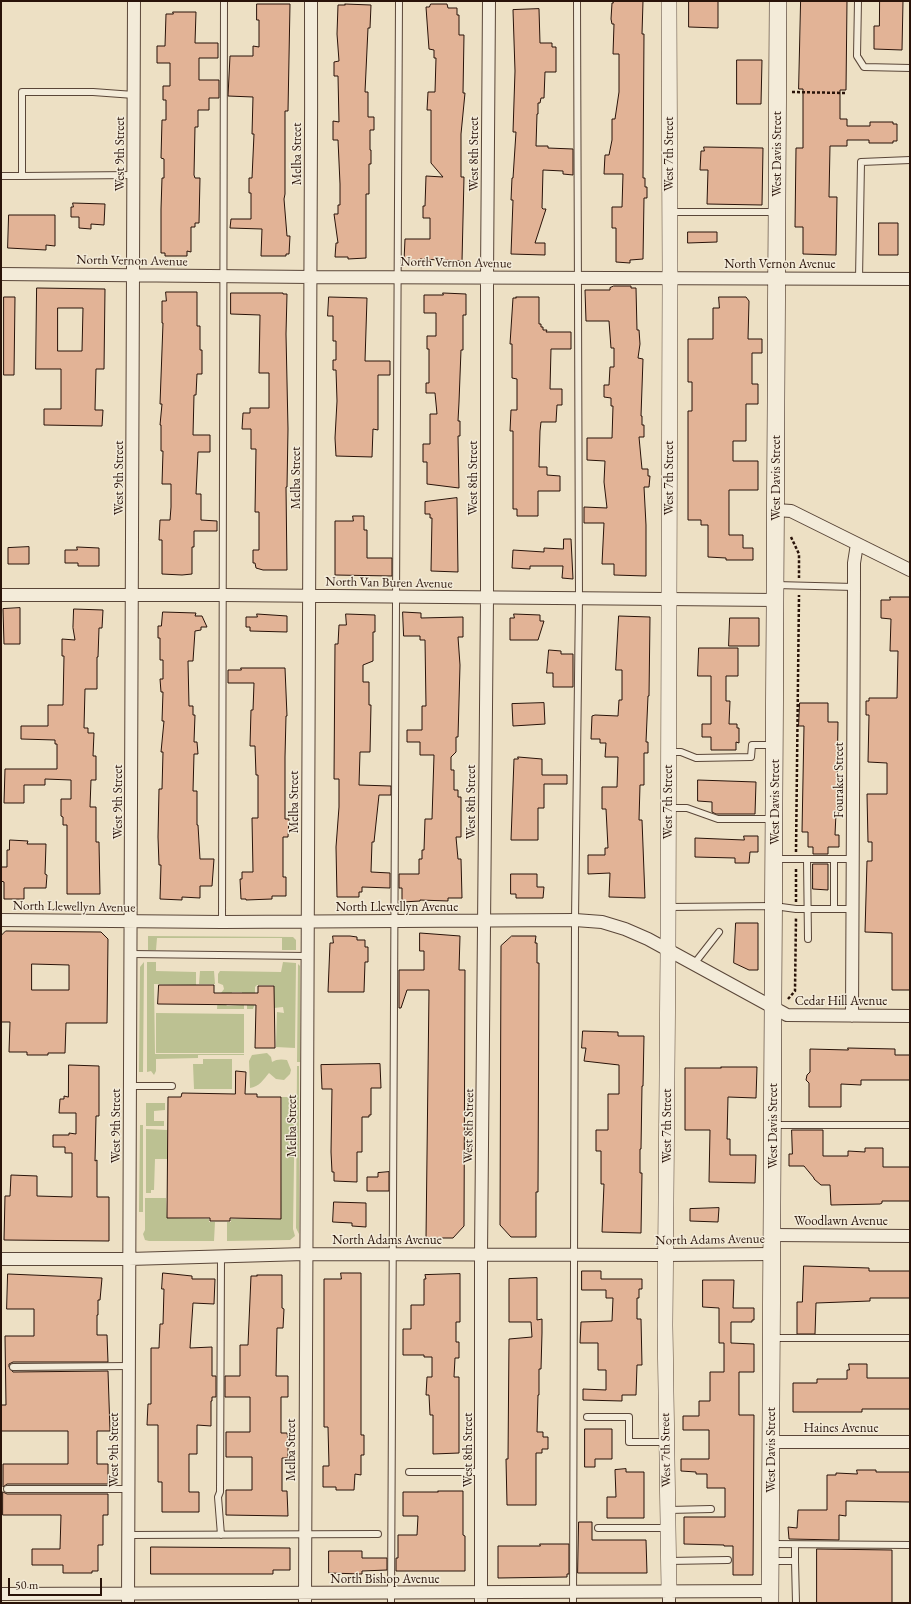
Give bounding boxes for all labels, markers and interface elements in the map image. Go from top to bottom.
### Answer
street label: West Davis Street [769,111,785,197]
street label: West 9th Street [112,117,128,191]
street label: West 8th Street [466,117,482,191]
street label: West 7th Street [661,117,677,191]
street label: Melba Street [289,123,305,185]
street label: North Vernon Avenue [76,252,188,270]
street label: North Vernon Avenue [400,254,512,272]
street label: North Vernon Avenue [724,256,836,272]
street label: West Davis Street [768,435,784,521]
street label: West 9th Street [111,441,127,515]
street label: West 8th Street [465,441,481,515]
street label: West 7th Street [661,441,677,515]
street label: Melba Street [288,447,304,509]
street label: North Van Buren Avenue [325,574,453,592]
street label: Fouraker Street [831,742,847,818]
street label: West Davis Street [767,759,783,845]
street label: West 9th Street [110,765,126,839]
street label: West 8th Street [463,765,479,839]
street label: West 7th Street [660,765,676,839]
street label: Melba Street [286,771,302,833]
street label: North Llewellyn Avenue [13,898,135,916]
street label: North Llewellyn Avenue [336,899,458,915]
street label: Cedar Hill Avenue [795,993,887,1009]
street label: West Davis Street [765,1083,781,1169]
street label: West 9th Street [108,1089,124,1163]
street label: West 8th Street [461,1089,477,1163]
street label: West 7th Street [659,1089,675,1163]
street label: Melba Street [284,1095,300,1157]
street label: Woodlawn Avenue [794,1213,888,1229]
street label: North Adams Avenue [655,1231,765,1249]
street label: North Adams Avenue [332,1232,442,1248]
street label: West Davis Street [763,1407,779,1493]
street label: West 9th Street [106,1413,122,1487]
street label: West 8th Street [460,1413,476,1487]
street label: West 7th Street [658,1413,674,1487]
street label: Melba Street [283,1419,299,1481]
street label: Haines Avenue [804,1420,878,1436]
scale bar [10,1570,104,1596]
street label: North Bishop Avenue [330,1571,440,1587]
text: 50 m [15,1577,38,1593]

